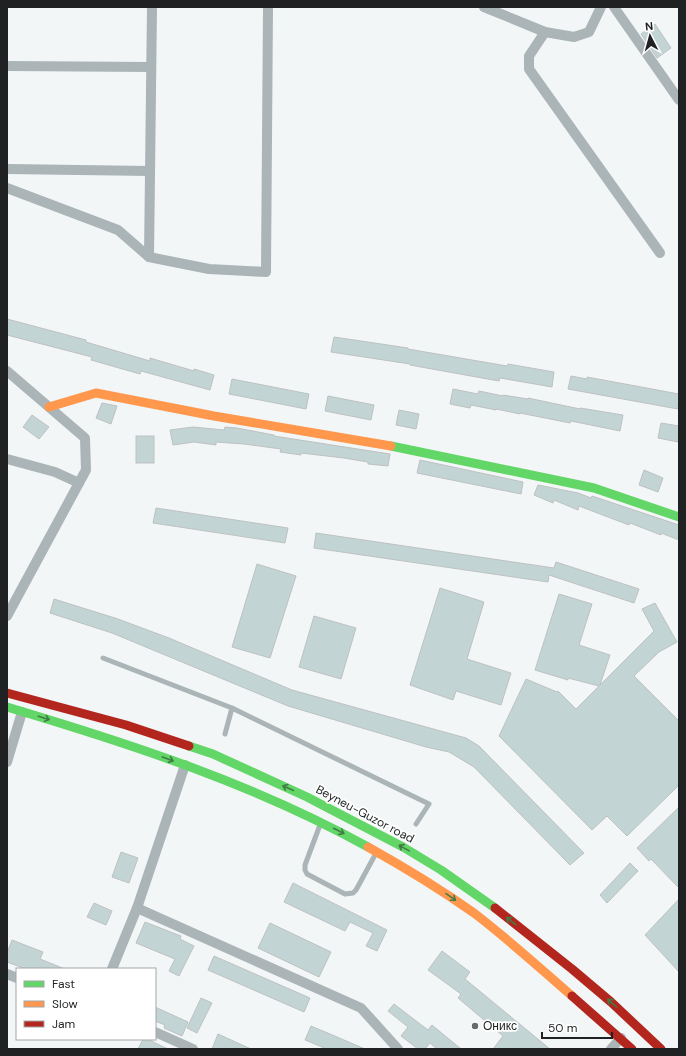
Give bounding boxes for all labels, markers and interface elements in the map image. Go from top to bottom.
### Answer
north arrow [630,16,670,56]
text: N [644,19,654,33]
one-way arrow [38,715,50,723]
one-way arrow [162,755,174,763]
street label: Beyneu-Guzor road [313,781,417,847]
one-way arrow [283,784,295,791]
one-way arrow [333,828,345,835]
one-way arrow [398,844,410,851]
one-way arrow [445,893,456,901]
one-way arrow [505,917,516,926]
legend [16,968,156,1040]
text: Fast [52,976,75,992]
text: Slow [52,996,78,1012]
one-way arrow [607,998,617,1008]
scale bar [542,1014,612,1040]
text: Jam [52,1016,75,1032]
place label: Оникс [483,1018,517,1034]
text: 50 m [548,1020,577,1036]
marker: Оникс [470,1021,480,1031]

